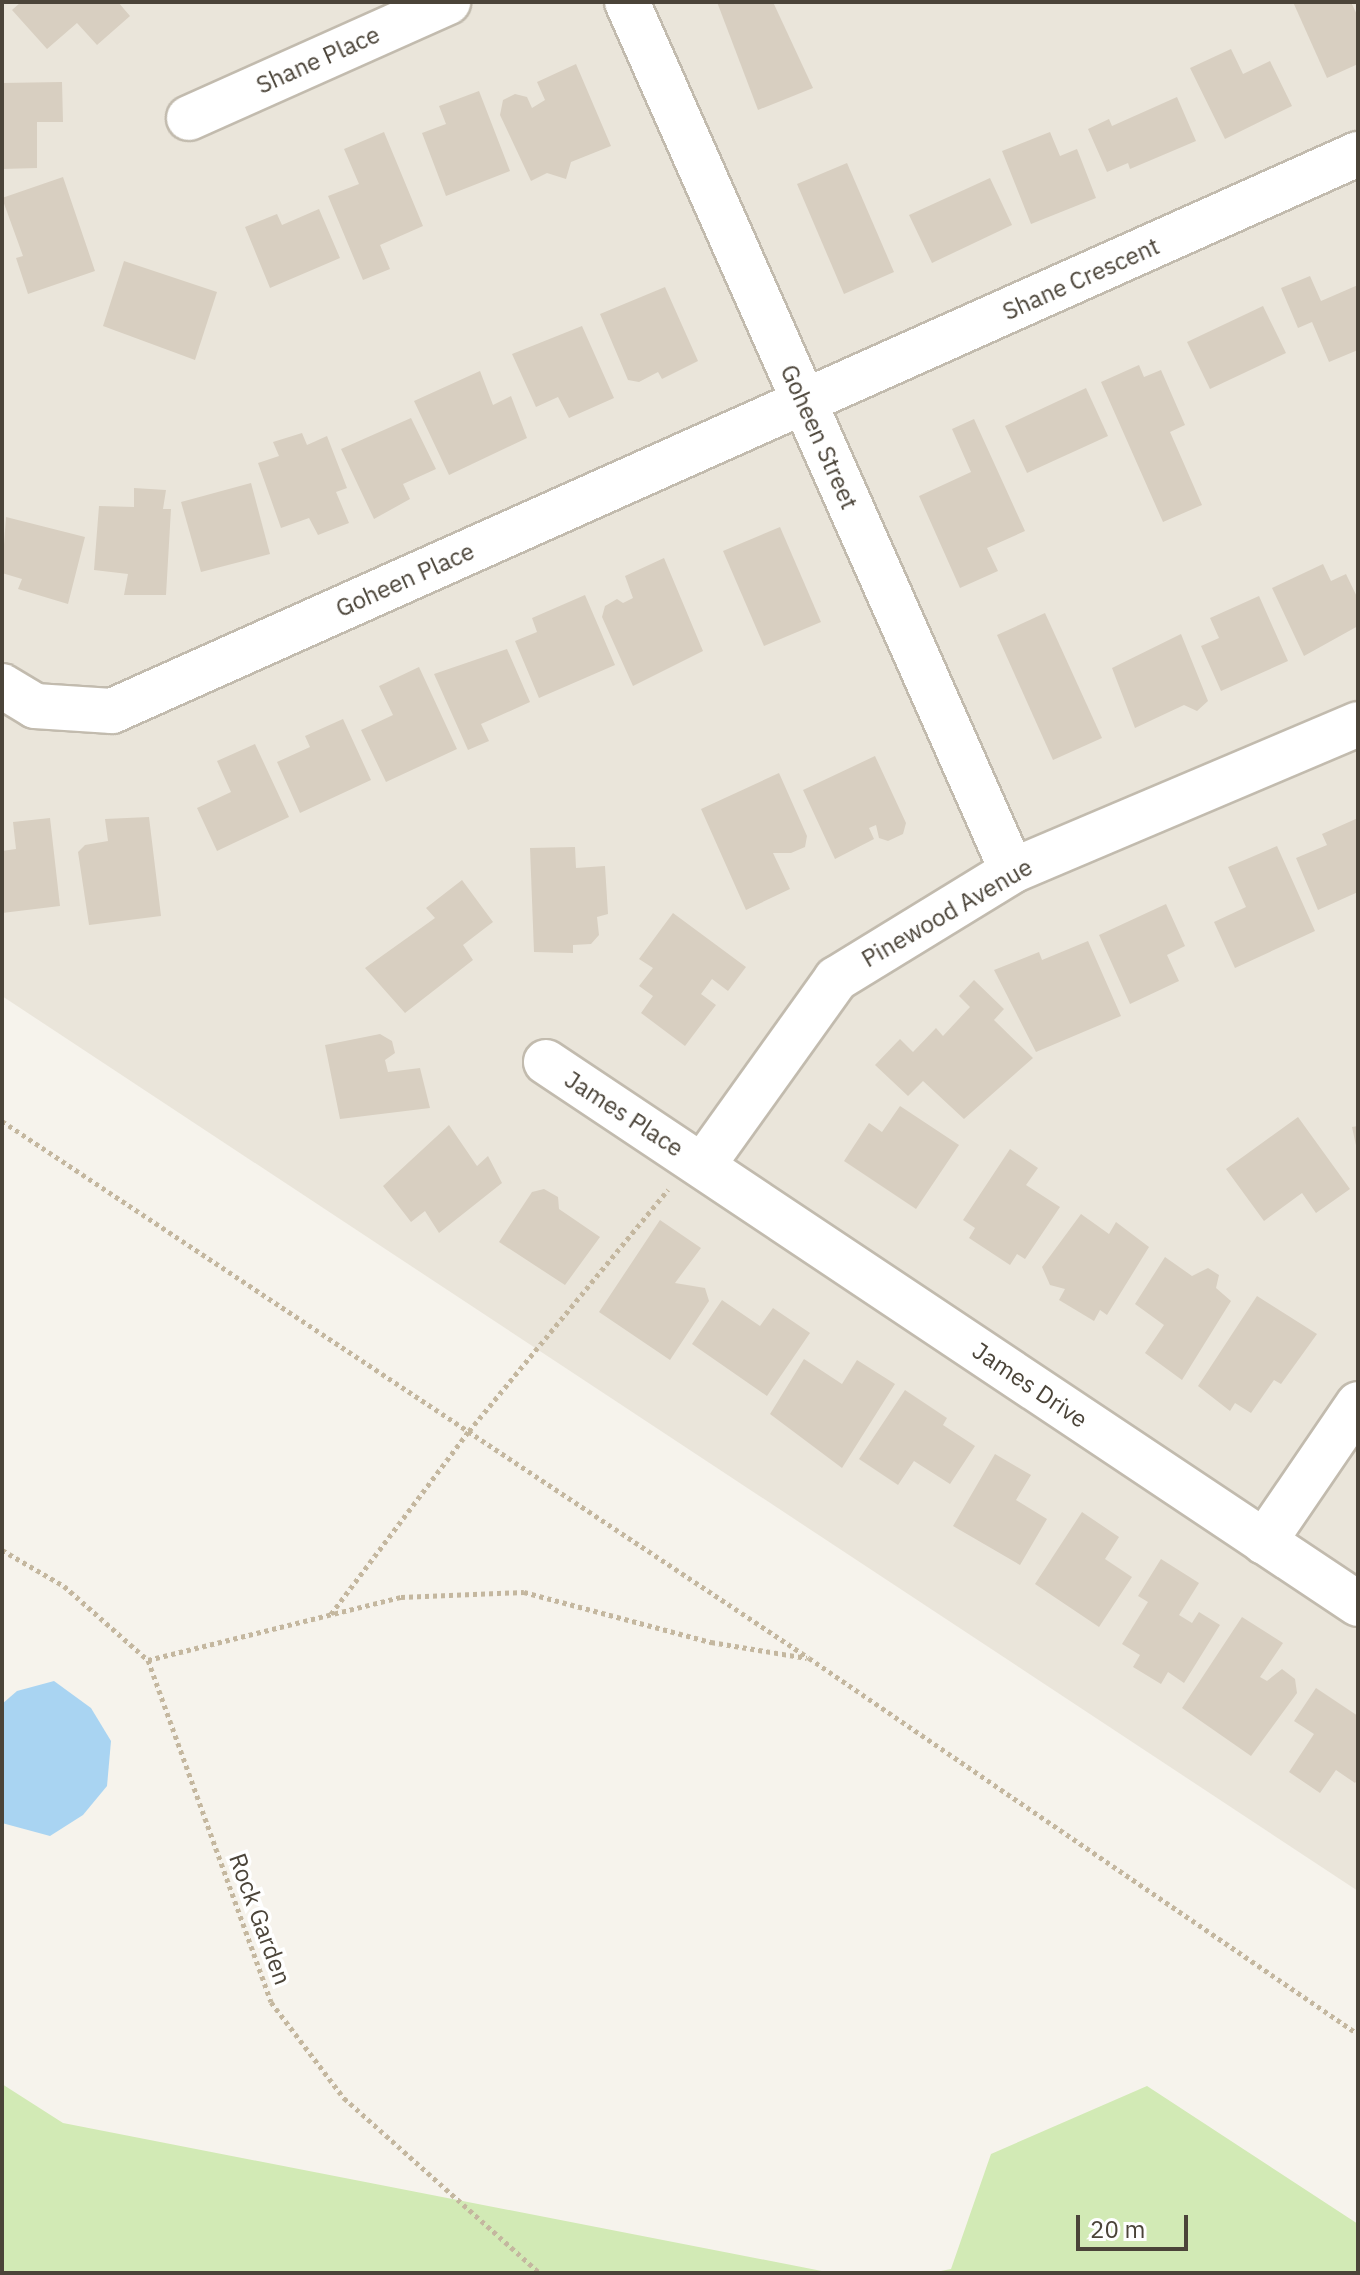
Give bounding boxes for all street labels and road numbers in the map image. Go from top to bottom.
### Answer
street label: Shane Place [252,20,384,100]
street label: Shane Crescent [998,232,1164,326]
street label: Goheen Street [774,360,864,514]
street label: Goheen Place [331,537,479,623]
street label: Pinewood Avenue [857,852,1037,974]
street label: James Place [559,1065,689,1163]
street label: James Drive [967,1336,1093,1434]
street label: Rock Garden [223,1849,297,1989]

